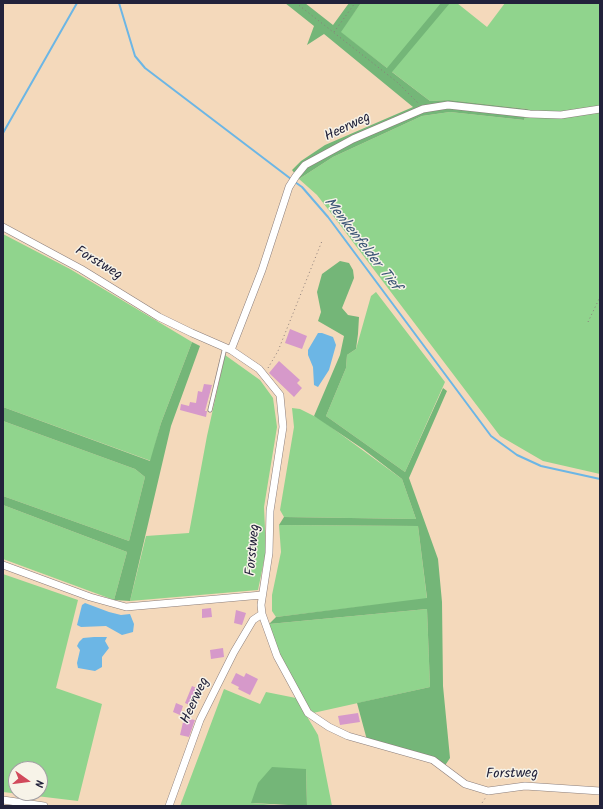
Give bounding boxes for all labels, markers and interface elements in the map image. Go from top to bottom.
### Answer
street label: Heerweg [322,110,374,146]
water label: Menkenfelder Tief [319,195,403,295]
street label: Forstweg [71,243,125,285]
street label: Forstweg [243,523,265,577]
street label: Heerweg [178,675,214,727]
north arrow [8,761,48,801]
street label: Forstweg [486,766,538,784]
text: N [29,778,48,789]

